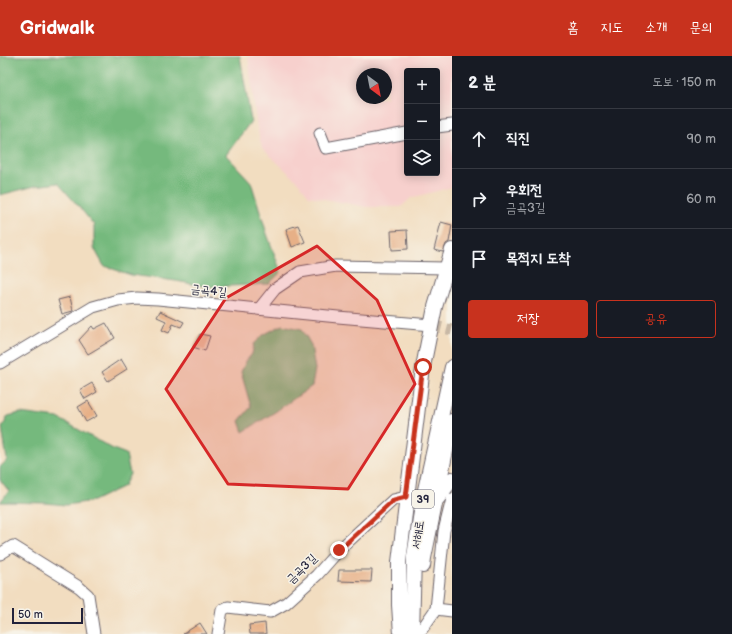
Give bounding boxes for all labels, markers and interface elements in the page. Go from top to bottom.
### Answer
text: Gridwalk [20,17,95,40]
text: 홈 [567,19,578,36]
text: 지도 [600,19,623,36]
text: 소개 [645,19,667,36]
text: 문의 [689,19,712,36]
north arrow [356,68,392,104]
map controls [404,68,440,176]
button: + [404,68,440,104]
text: 2 분 [468,73,496,93]
text: 도보 · 150 m [652,74,716,90]
button: − [404,104,440,140]
icon: ahead [468,128,490,150]
text: 직진 [506,129,530,148]
text: 90 m [687,131,716,147]
button: layers [404,140,440,176]
text: 우회전 [506,181,542,200]
icon: right [468,188,490,210]
text: 60 m [686,191,716,207]
text: 금곡3길 [506,200,545,216]
icon: arrive [468,248,490,270]
text: 목적지 도착 [506,249,570,268]
street label: 금곡4길 [190,282,228,300]
button: 저장 [468,300,588,338]
button: 공유 [596,300,716,338]
route start [414,358,432,376]
road number: 39 [412,490,434,508]
street label: 서해로 [409,520,427,550]
route end [330,541,348,559]
street label: 금곡3길 [284,551,321,587]
scale bar [12,606,83,625]
text: 50 m [18,608,43,621]

